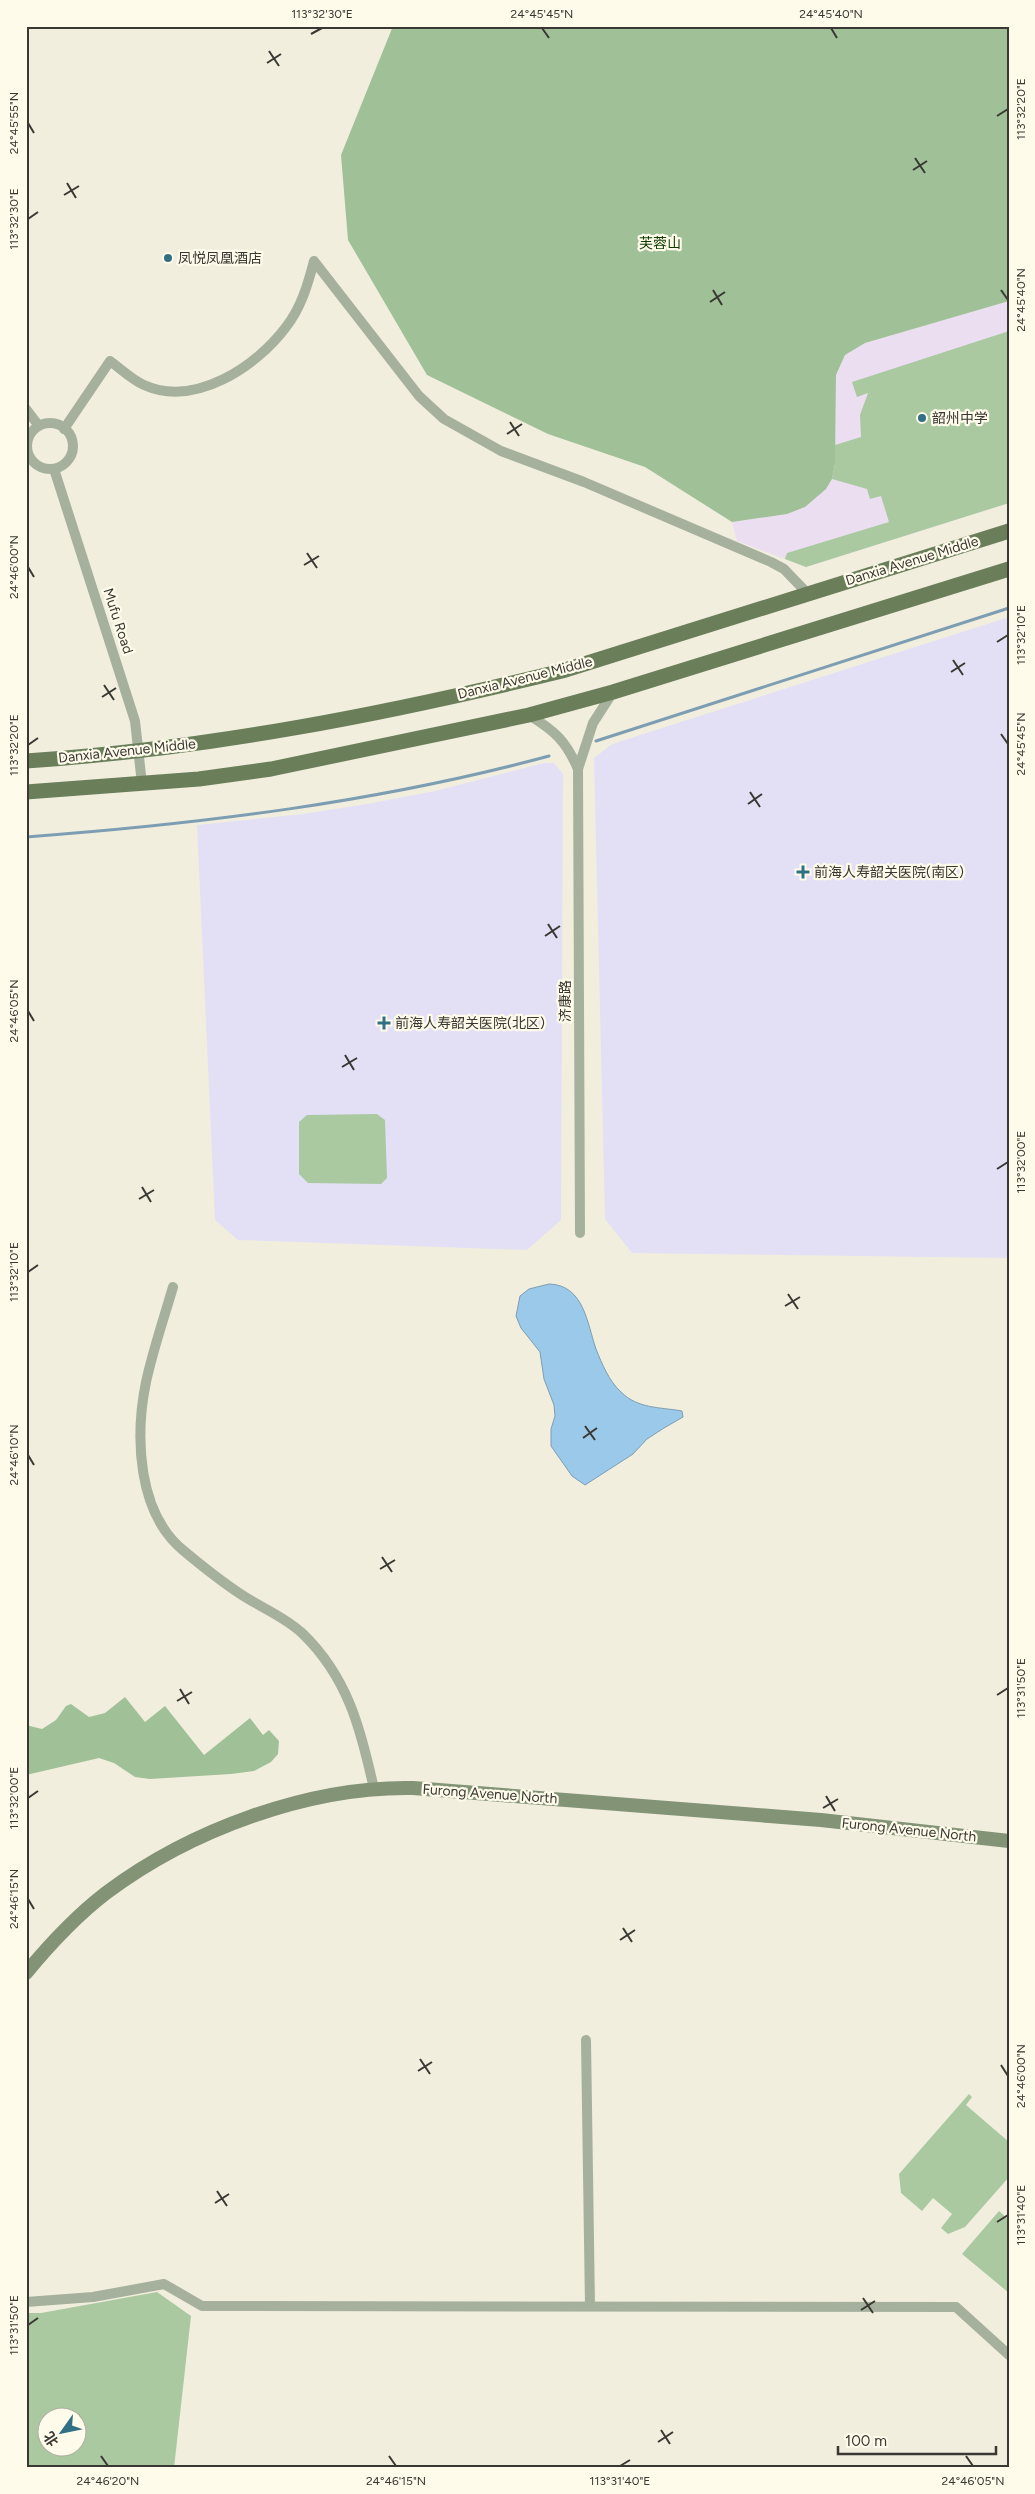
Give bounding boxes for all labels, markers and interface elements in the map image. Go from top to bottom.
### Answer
text: 113°32'30"E [291,7,353,21]
text: 24°45'45"N [511,7,573,21]
text: 24°45'40"N [799,7,863,21]
text: 113°32'20"E [1014,78,1028,140]
text: 24°45'55"N [7,92,21,154]
text: 113°32'30"E [7,188,21,250]
park label: 芙蓉山 [639,235,681,252]
place label: 凤悦凤凰酒店 [178,250,262,267]
marker: 凤悦凤凰酒店 [162,252,174,264]
text: 24°45'40"N [1014,268,1028,332]
place label: 韶州中学 [932,410,988,427]
marker: 韶州中学 [916,412,928,424]
street label: Danxia Avenue Middle [843,533,981,589]
text: 24°46'00"N [7,535,21,599]
street label: Mufu Road [99,586,137,656]
text: 113°32'10"E [1014,605,1028,665]
street label: Danxia Avenue Middle [456,653,594,703]
text: 24°45'45"N [1014,713,1028,775]
text: 113°32'20"E [7,714,21,776]
street label: Danxia Avenue Middle [57,735,197,767]
place label: 前海人寿韶关医院(南区) [814,864,964,881]
marker: 前海人寿韶关医院(南区) [796,865,810,879]
text: 24°46'05"N [7,980,21,1042]
street label: 济康路 [557,980,574,1022]
place label: 前海人寿韶关医院(北区) [395,1015,545,1032]
marker: 前海人寿韶关医院(北区) [377,1016,391,1030]
text: 113°32'00"E [1014,1131,1028,1193]
text: 113°32'10"E [7,1242,21,1302]
text: 24°46'10"N [7,1424,21,1486]
text: 113°31'50"E [1014,1658,1028,1718]
text: 113°32'00"E [7,1767,21,1829]
street label: Furong Avenue North [422,1781,558,1807]
street label: Furong Avenue North [841,1814,977,1846]
text: 24°46'15"N [7,1869,21,1929]
text: 24°46'00"N [1014,2044,1028,2108]
text: 113°31'40"E [1014,2185,1028,2245]
text: 113°31'50"E [7,2295,21,2355]
north arrow [38,2406,88,2456]
scale bar [838,2424,995,2456]
text: 北 [41,2428,62,2449]
text: 100 m [845,2432,887,2450]
text: 24°46'20"N [77,2474,139,2488]
text: 24°46'15"N [366,2474,426,2488]
text: 113°31'40"E [590,2474,650,2488]
text: 24°46'05"N [942,2474,1004,2488]

